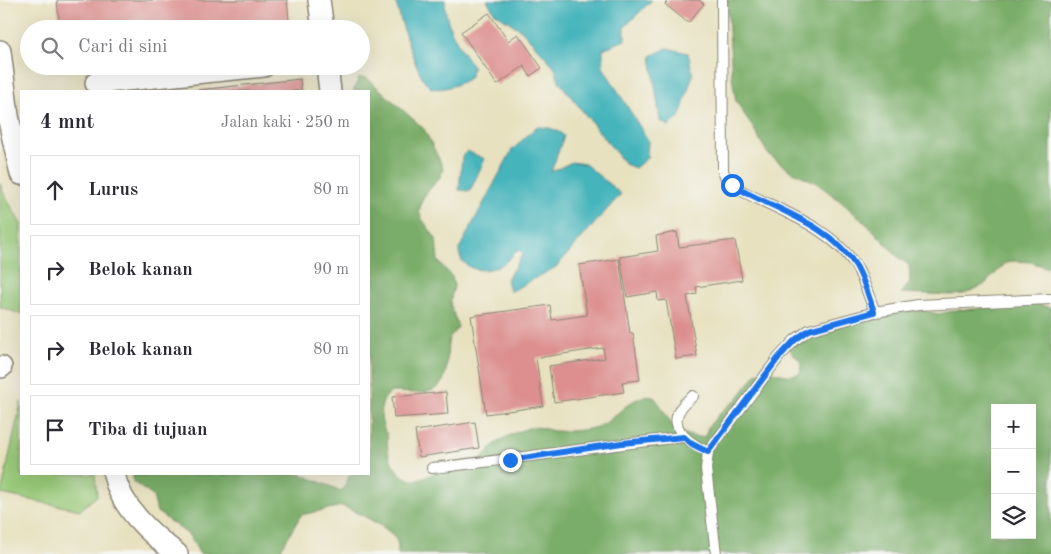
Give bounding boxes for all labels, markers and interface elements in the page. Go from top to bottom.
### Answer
search box [20,20,370,75]
icon: search [38,34,66,62]
text: Cari di sini [78,38,168,57]
text: 4 mnt [40,112,94,133]
text: Jalan kaki · 250 m [221,115,350,131]
route start [721,174,744,197]
icon: ahead [41,176,69,204]
text: Lurus [88,181,138,200]
text: 80 m [313,182,349,198]
icon: right [41,256,69,284]
text: Belok kanan [88,261,193,280]
text: 90 m [313,262,349,278]
icon: right [41,336,69,364]
text: Belok kanan [88,341,193,360]
text: 80 m [313,342,349,358]
map controls [991,404,1036,539]
button: + [991,404,1036,449]
icon: arrive [41,416,69,444]
text: Tiba di tujuan [88,421,208,440]
route end [499,449,522,472]
button: − [991,449,1036,494]
button: layers [991,494,1036,539]

